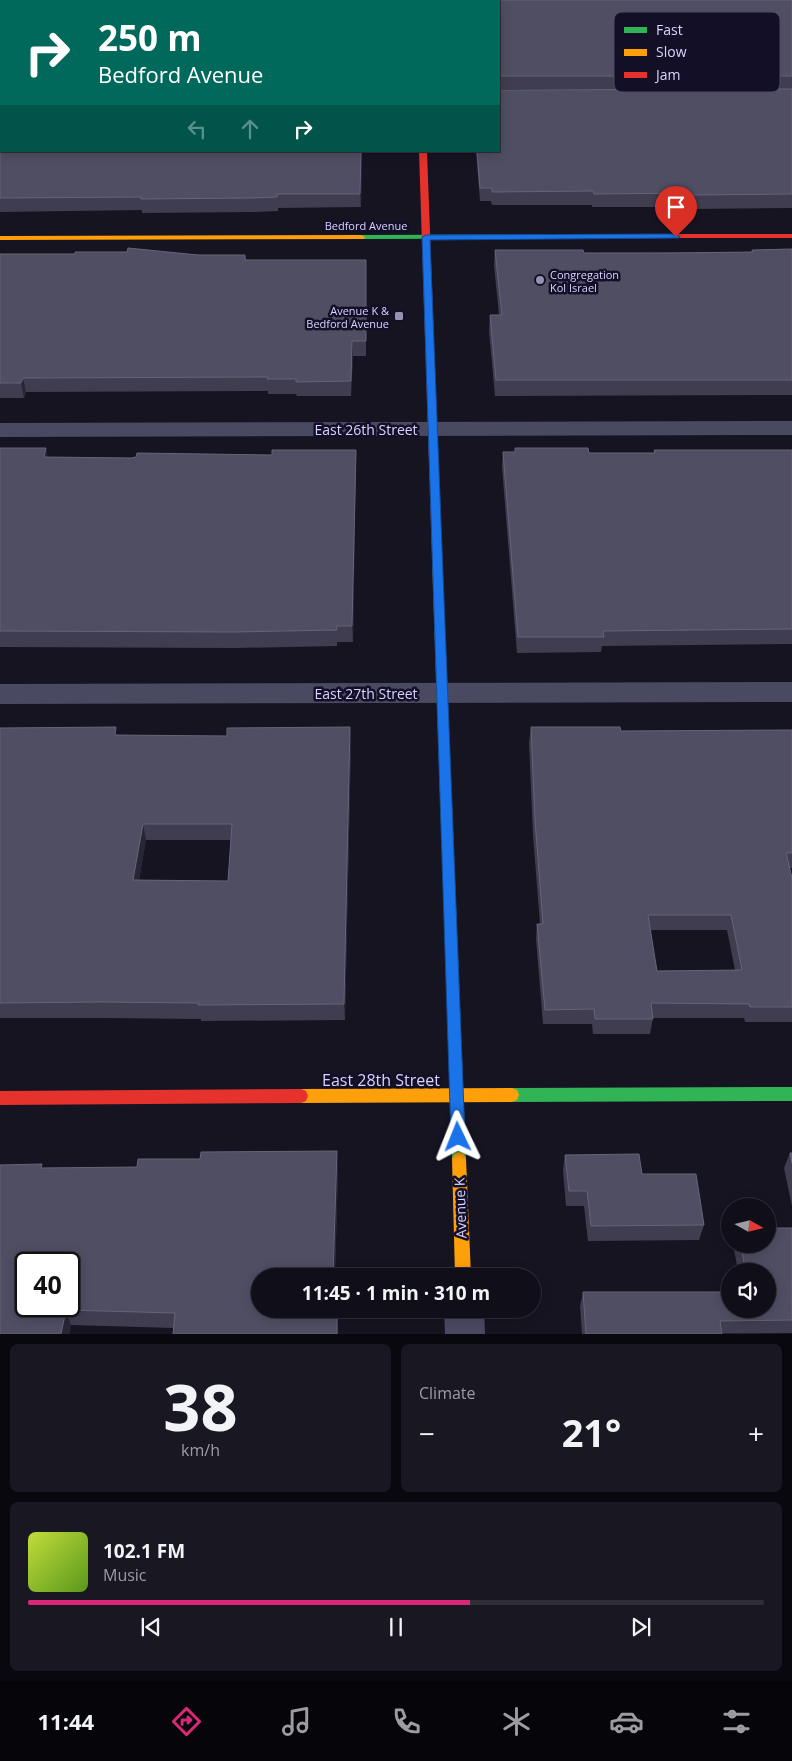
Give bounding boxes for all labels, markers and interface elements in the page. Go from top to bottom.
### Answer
legend [614,12,780,92]
text: 250 m [98,14,202,61]
icon: right [15,20,80,85]
text: Fast [656,20,683,39]
text: Slow [656,42,687,61]
text: Bedford Avenue [98,59,263,89]
text: Jam [654,65,681,84]
icon: left [183,115,211,143]
icon: ahead [236,115,264,143]
icon: right [289,115,317,143]
pin [655,186,697,237]
icon: arrive [662,193,690,221]
street label: Bedford Avenue [325,218,407,233]
place label: Congregation Kol Israel [550,267,619,295]
marker: Congregation Kol Israel [534,274,546,286]
place label: Avenue K & Bedford Avenue [306,303,389,331]
marker: Avenue K & Bedford Avenue [393,310,405,322]
street label: East 26th Street [314,420,418,439]
street label: East 27th Street [314,684,418,703]
street label: East 28th Street [322,1069,440,1091]
position arrow [431,1110,483,1162]
street label: Avenue K [449,1177,471,1239]
north arrow [721,1198,776,1252]
map controls [721,1198,776,1318]
speed limit sign: 40 [15,1252,80,1317]
button: sound [721,1263,776,1318]
text: 11:45 · 1 min · 310 m [302,1280,490,1306]
text: 38 [163,1362,238,1450]
text: Climate [419,1382,476,1404]
text: 21° [562,1406,621,1458]
text: − [419,1414,435,1452]
text: + [748,1414,764,1452]
text: km/h [181,1439,220,1461]
text: 102.1 FM [103,1538,185,1564]
text: Music [103,1564,147,1586]
icon: previous [137,1613,165,1641]
icon: pause [382,1613,410,1641]
icon: next [627,1613,655,1641]
icon: directions [169,1704,204,1739]
icon: music [279,1704,314,1739]
icon: phone [389,1704,424,1739]
icon: climate [499,1704,534,1739]
icon: car [609,1704,644,1739]
icon: filters [719,1704,754,1739]
text: 11:44 [38,1706,94,1736]

